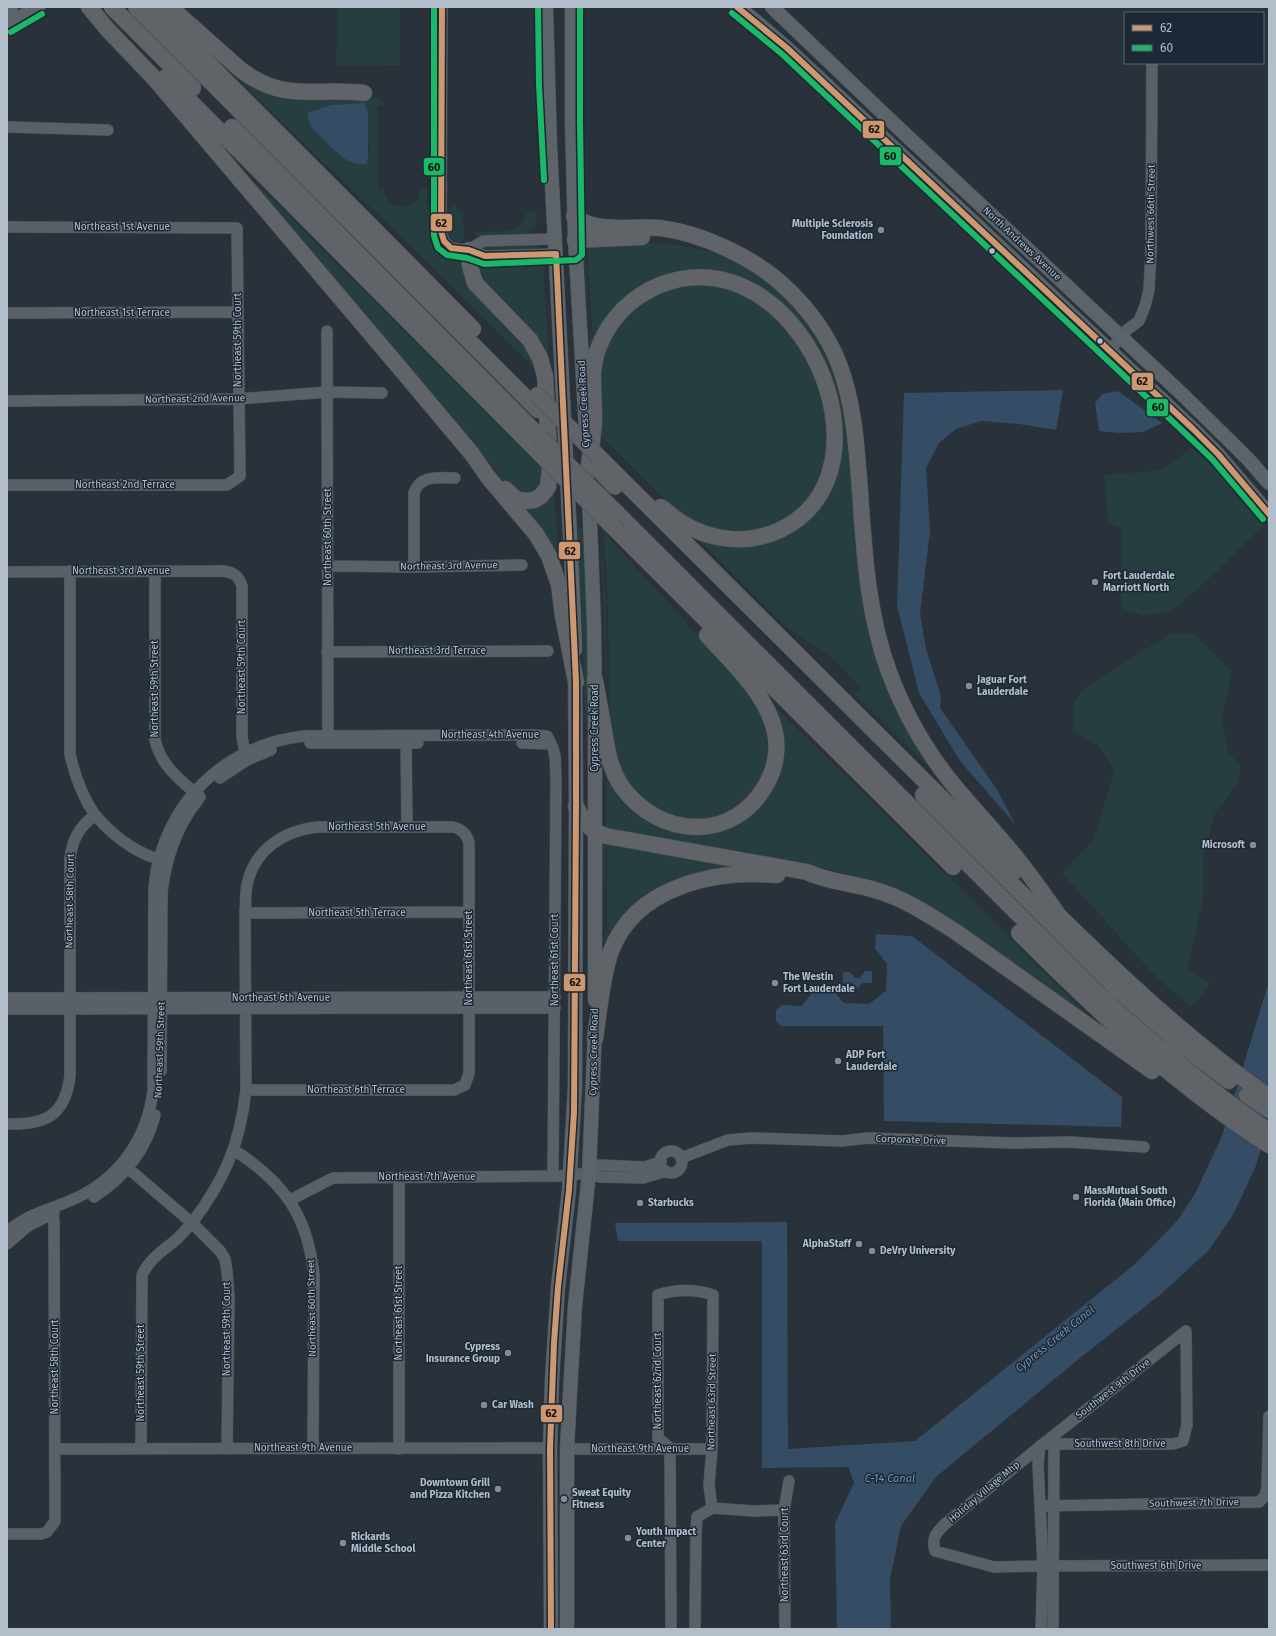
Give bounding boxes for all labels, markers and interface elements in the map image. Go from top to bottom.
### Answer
legend [1124,12,1264,64]
text: 62 [1160,21,1172,35]
text: 60 [1160,41,1173,55]
line badge: 62 [862,120,885,139]
text: 62 [868,123,880,136]
line badge: 60 [879,146,902,166]
text: 60 [884,150,897,163]
line badge: 60 [423,157,445,176]
text: 60 [428,161,441,174]
street label: Northwest 66th Street [1144,164,1158,264]
street label: North Andrews Avenue [980,205,1064,283]
line badge: 62 [430,213,453,232]
text: 62 [435,217,447,230]
place label: Multiple Sclerosis Foundation [792,218,873,242]
street label: Northeast 1st Avenue [74,221,170,233]
marker: Multiple Sclerosis Foundation [876,225,886,235]
unlabelled marker [987,246,997,256]
street label: Northeast 59th Court [232,292,244,387]
street label: Northeast 1st Terrace [74,307,170,319]
unlabelled marker [1095,336,1105,346]
street label: Cypress Creek Road [576,360,592,448]
line badge: 62 [1131,372,1154,391]
text: 62 [1136,375,1148,388]
street label: Northeast 2nd Avenue [145,392,245,406]
line badge: 60 [1146,398,1169,417]
text: 60 [1152,401,1165,414]
street label: Northeast 2nd Terrace [75,479,175,491]
street label: Northeast 60th Street [322,488,334,586]
line badge: 62 [558,541,581,560]
text: 62 [564,545,576,558]
street label: Northeast 3rd Avenue [400,559,498,573]
street label: Northeast 3rd Avenue [72,565,170,577]
place label: Fort Lauderdale Marriott North [1103,570,1175,594]
marker: Fort Lauderdale Marriott North [1090,577,1100,587]
street label: Northeast 59th Court [236,619,248,714]
street label: Northeast 59th Street [149,640,161,737]
street label: Northeast 3rd Terrace [388,645,486,657]
place label: Jaguar Fort Lauderdale [976,674,1029,698]
marker: Jaguar Fort Lauderdale [964,681,974,691]
street label: Cypress Creek Road [589,684,601,772]
street label: Northeast 4th Avenue [441,729,539,741]
street label: Northeast 5th Avenue [328,821,426,833]
place label: Microsoft [1202,839,1245,851]
marker: Microsoft [1248,840,1258,850]
street label: Northeast 58th Court [63,853,77,948]
street label: Northeast 5th Terrace [308,907,406,919]
street label: Northeast 61st Street [463,910,475,1005]
street label: Northeast 61st Court [549,913,561,1006]
place label: The Westin Fort Lauderdale [783,971,855,995]
line badge: 62 [563,973,586,992]
text: 62 [569,976,581,989]
marker: The Westin Fort Lauderdale [770,978,780,988]
street label: Northeast 6th Avenue [232,992,330,1004]
street label: Northeast 59th Street [152,1001,168,1099]
street label: Cypress Creek Road [587,1008,601,1096]
place label: ADP Fort Lauderdale [845,1049,898,1073]
marker: ADP Fort Lauderdale [833,1056,843,1066]
street label: Northeast 6th Terrace [307,1084,405,1096]
street label: Corporate Drive [875,1133,947,1147]
street label: Northeast 7th Avenue [378,1171,476,1183]
place label: MassMutual South Florida (Main Office) [1084,1185,1176,1209]
marker: MassMutual South Florida (Main Office) [1071,1192,1081,1202]
place label: Starbucks [648,1197,694,1209]
marker: Starbucks [635,1198,645,1208]
place label: AlphaStaff [802,1238,852,1250]
marker: AlphaStaff [854,1239,864,1249]
place label: DeVry University [880,1245,956,1257]
marker: DeVry University [867,1246,877,1256]
street label: Northeast 60th Street [305,1259,319,1357]
street label: Northeast 61st Street [393,1265,405,1360]
street label: Northeast 59th Court [221,1281,233,1376]
water label: Cypress Creek Canal [1013,1303,1097,1375]
street label: Northeast 58th Court [49,1319,61,1414]
street label: Northeast 59th Street [135,1324,147,1421]
street label: Northeast 62nd Court [652,1332,664,1429]
place label: Cypress Insurance Group [426,1341,500,1365]
marker: Cypress Insurance Group [503,1348,513,1358]
street label: Northeast 63rd Street [705,1353,719,1451]
street label: Southwest 9th Drive [1073,1356,1153,1422]
place label: Car Wash [492,1399,534,1411]
marker: Car Wash [479,1400,489,1410]
line badge: 62 [540,1404,563,1423]
text: 62 [545,1407,557,1420]
street label: Southwest 8th Drive [1074,1438,1166,1450]
street label: Northeast 9th Avenue [254,1442,352,1454]
street label: Northeast 9th Avenue [591,1443,689,1455]
street label: Holiday Village Mhp [946,1459,1022,1525]
water label: C-14 Canal [865,1472,915,1485]
place label: Downtown Grill and Pizza Kitchen [410,1477,490,1501]
marker: Downtown Grill and Pizza Kitchen [493,1484,503,1494]
place label: Sweat Equity Fitness [572,1487,632,1511]
marker: Sweat Equity Fitness [559,1494,569,1504]
street label: Southwest 7th Drive [1149,1496,1239,1510]
street label: Northeast 63rd Court [779,1507,791,1602]
place label: Youth Impact Center [635,1526,696,1550]
place label: Rickards Middle School [351,1531,415,1555]
marker: Youth Impact Center [623,1533,633,1543]
marker: Rickards Middle School [338,1538,348,1548]
street label: Southwest 6th Drive [1110,1560,1202,1572]

